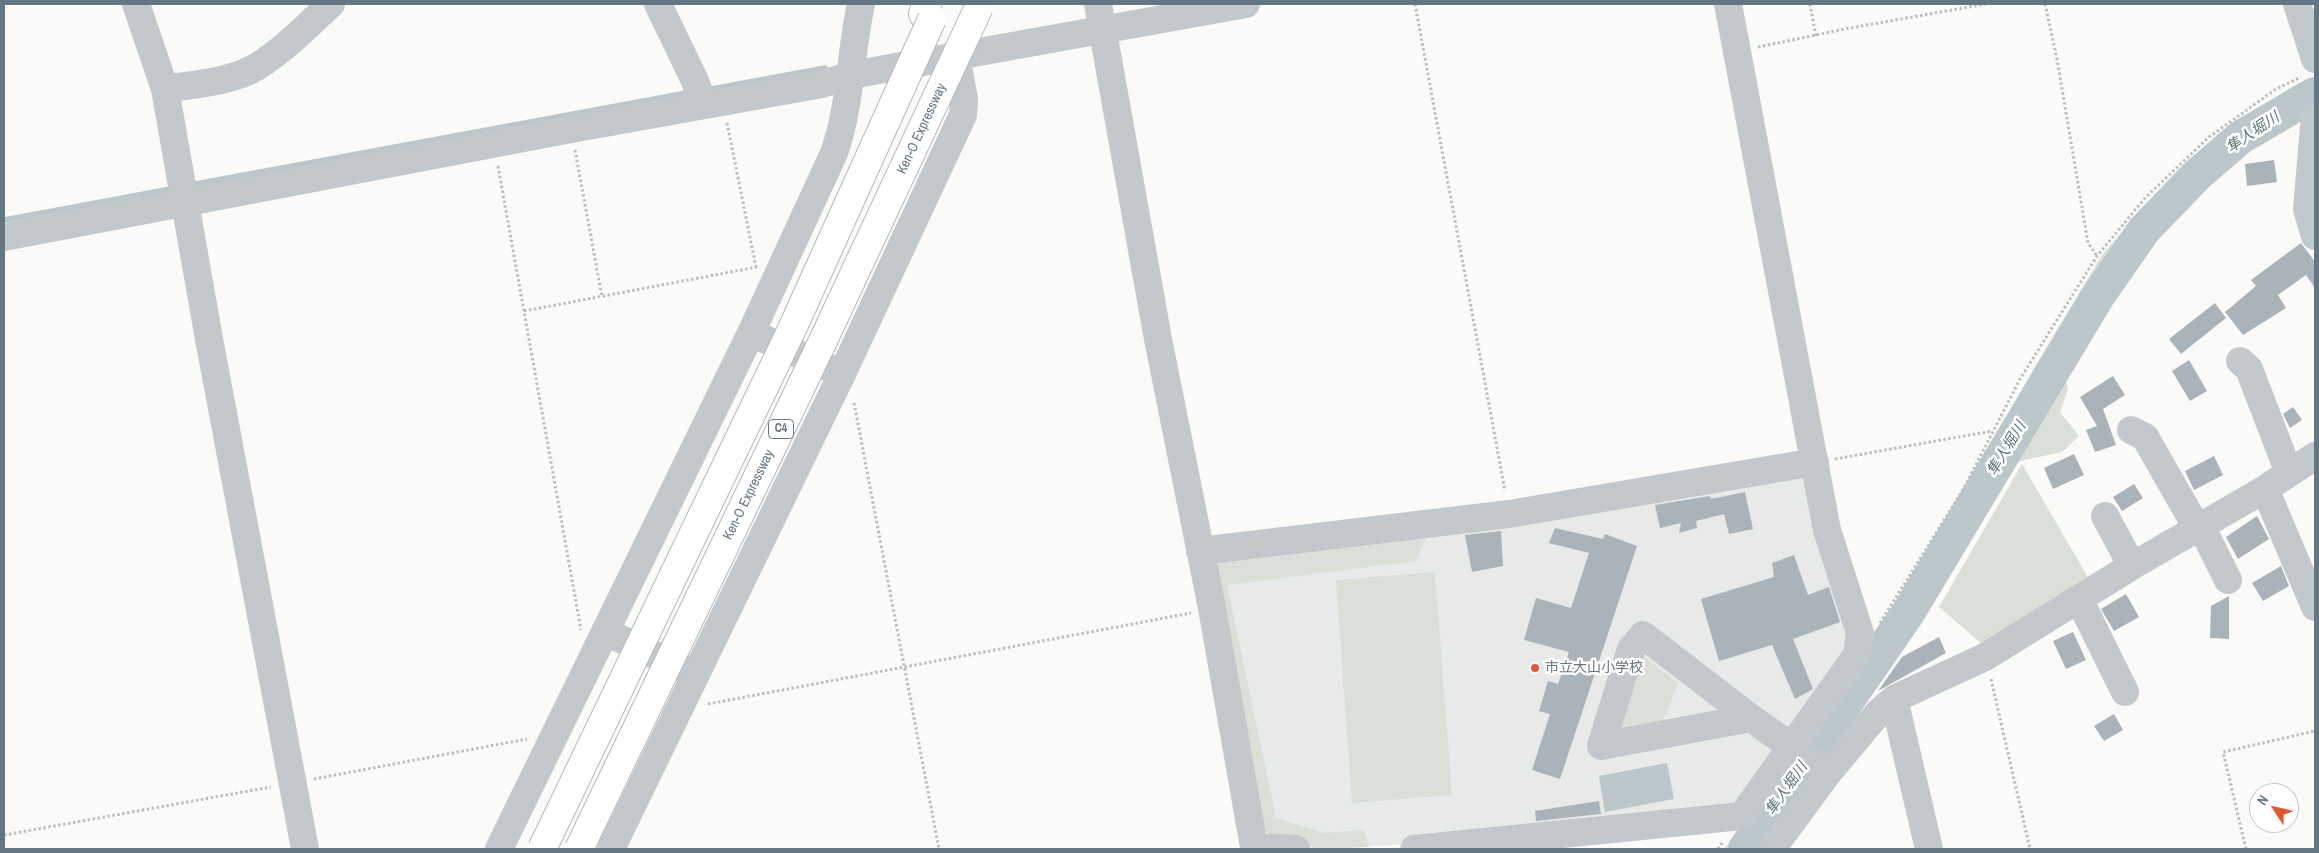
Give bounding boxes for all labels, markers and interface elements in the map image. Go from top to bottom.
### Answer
street label: Ken-O Expressway [894,81,950,177]
water label: 隼人堀川 [2223,109,2283,157]
road number: C4 [768,419,794,438]
water label: 隼人堀川 [1984,419,2030,479]
street label: Ken-O Expressway [720,447,778,543]
place label: 市立大山小学校 [1545,660,1643,676]
marker: 市立大山小学校 [1529,662,1541,674]
water label: 隼人堀川 [1762,759,1812,819]
north arrow [2249,783,2299,833]
text: N [2253,791,2272,809]

